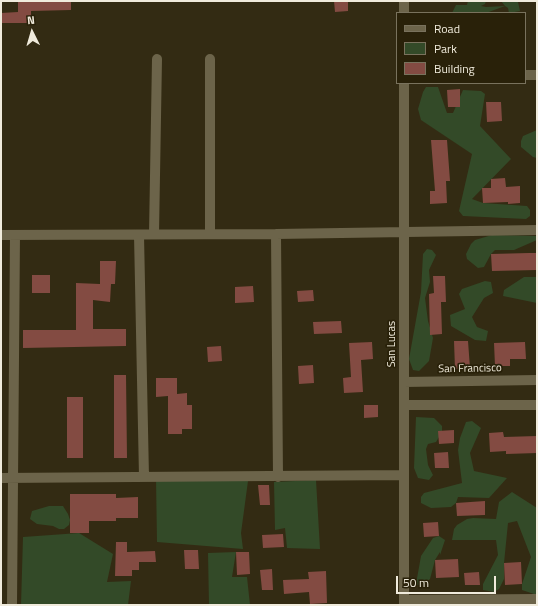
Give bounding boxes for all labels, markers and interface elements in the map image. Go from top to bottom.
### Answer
north arrow [12,12,52,52]
text: N [26,12,35,28]
legend [396,12,526,84]
text: Road [434,19,460,38]
text: Park [434,39,457,58]
text: Building [434,59,475,78]
street label: San Lucas [385,321,399,367]
street label: San Francisco [438,362,502,376]
scale bar [398,568,498,594]
text: 50 m [403,573,429,592]

